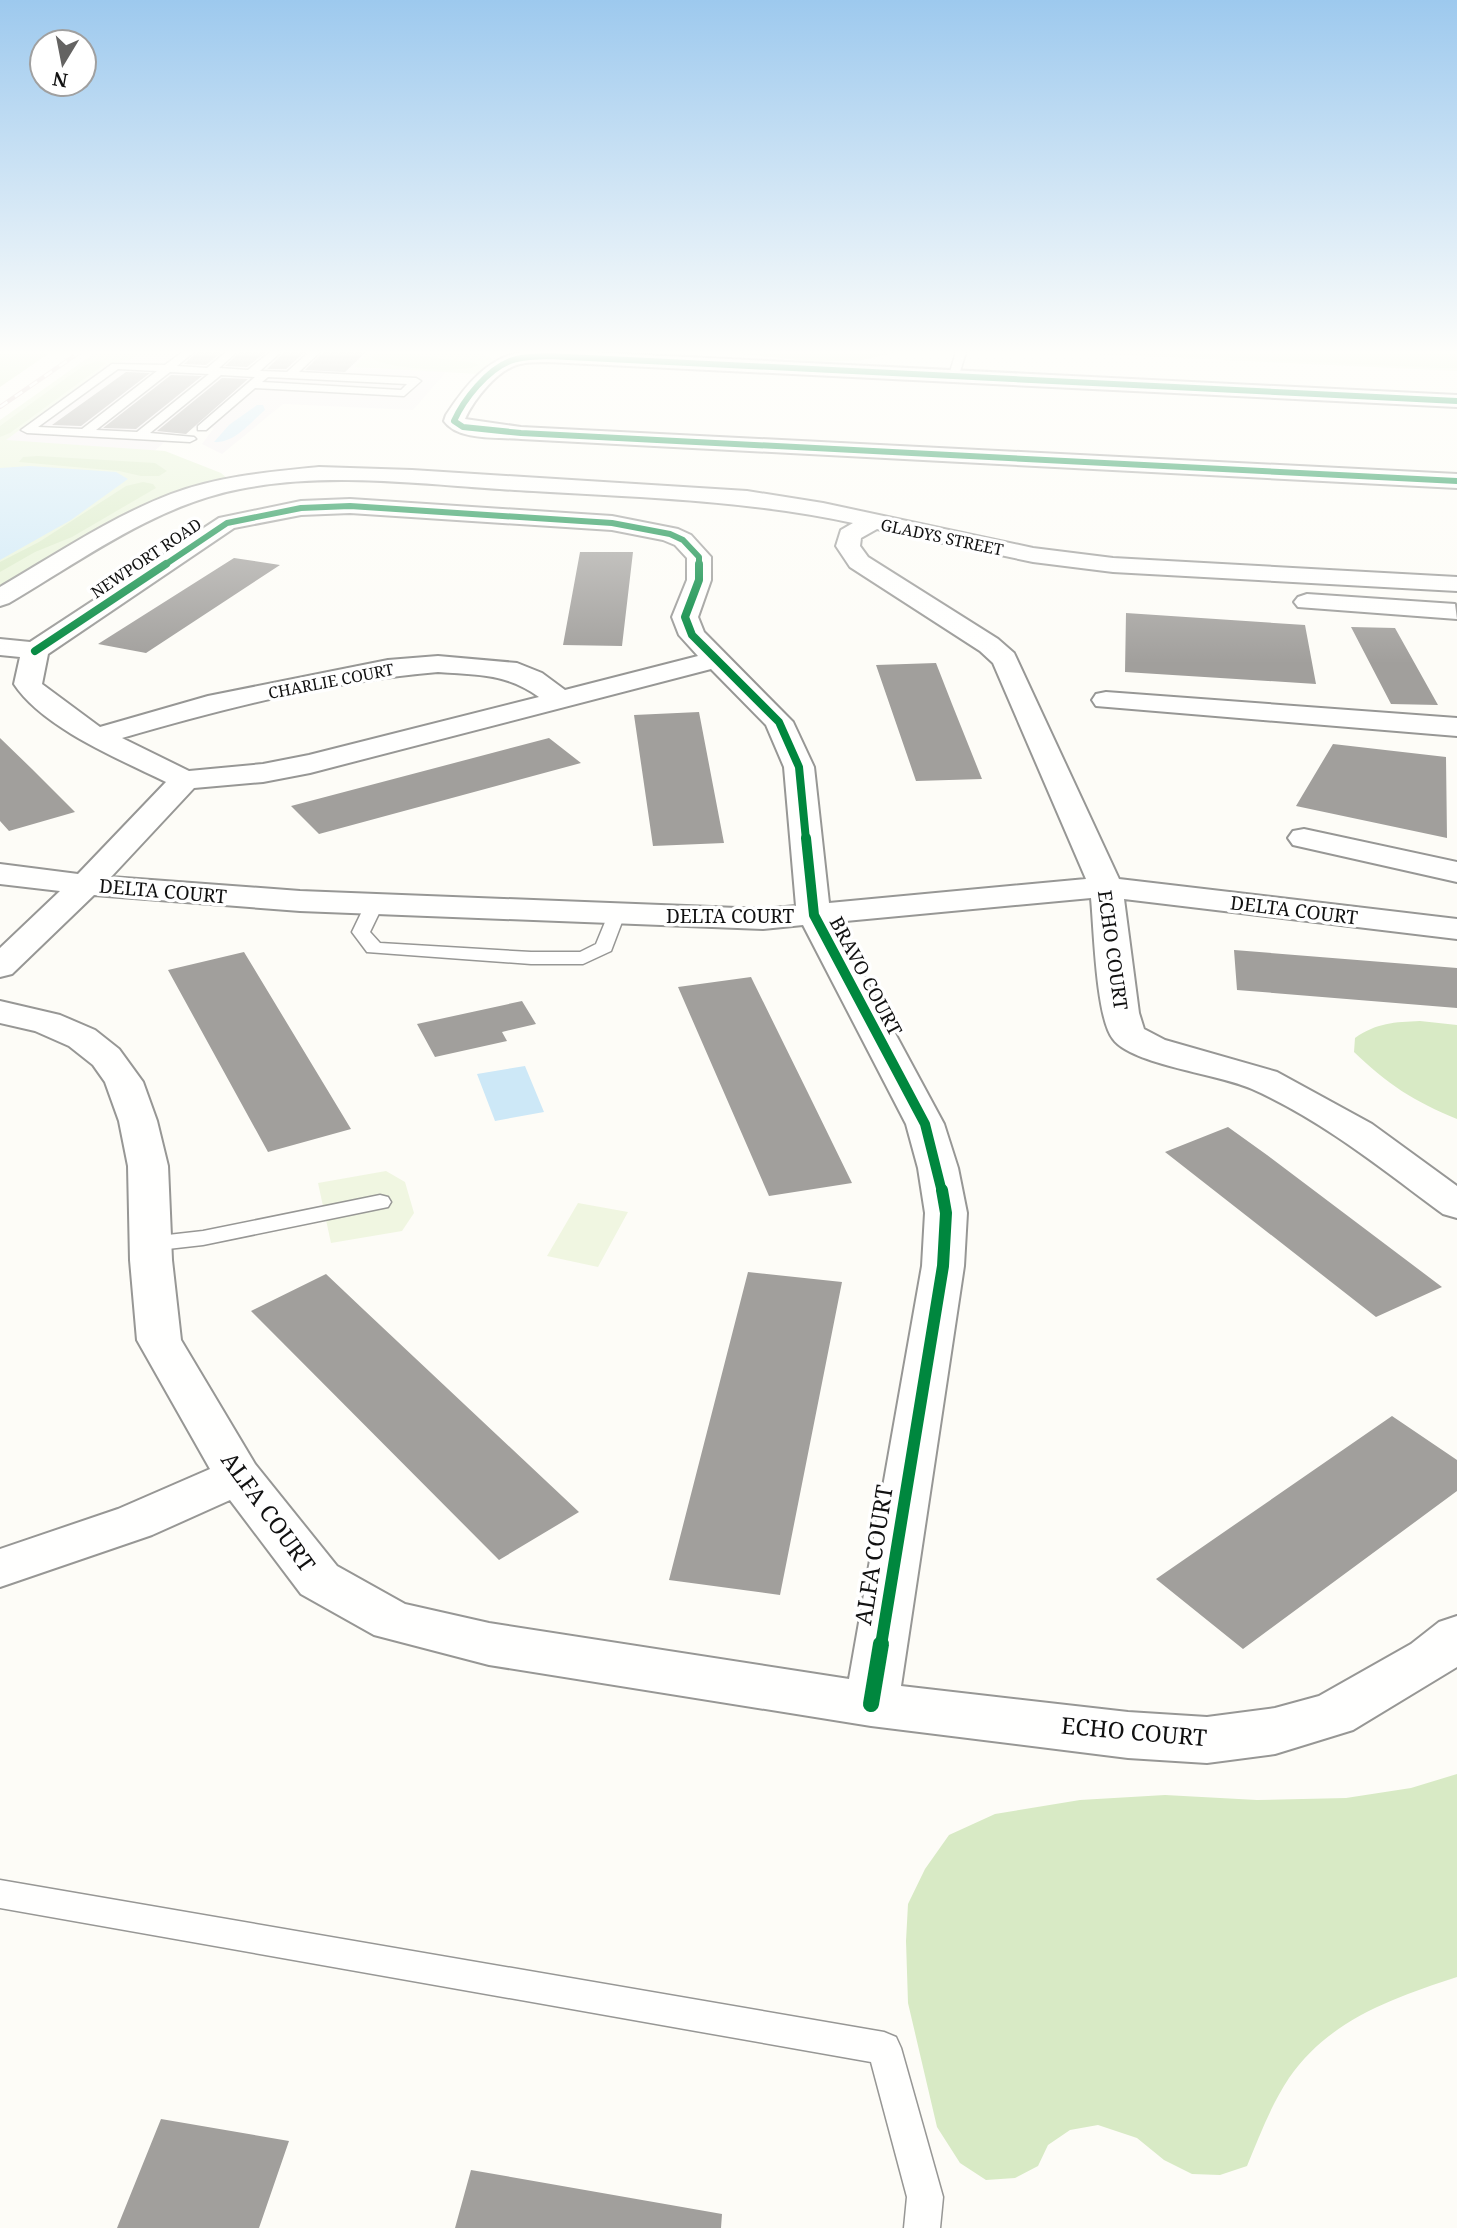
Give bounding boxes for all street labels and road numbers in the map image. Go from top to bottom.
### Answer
street label: NEWPORT ROAD [86,513,206,603]
street label: GLADYS STREET [879,513,1006,561]
street label: CHARLIE COURT [266,658,396,704]
street label: DELTA COURT [98,872,228,910]
street label: ECHO COURT [1092,888,1134,1012]
street label: DELTA COURT [1229,889,1360,931]
street label: DELTA COURT [666,903,794,929]
street label: BRAVO COURT [824,912,908,1040]
street label: ALFA COURT [214,1445,323,1578]
street label: ALFA COURT [846,1483,900,1627]
street label: ECHO COURT [1060,1709,1208,1753]

